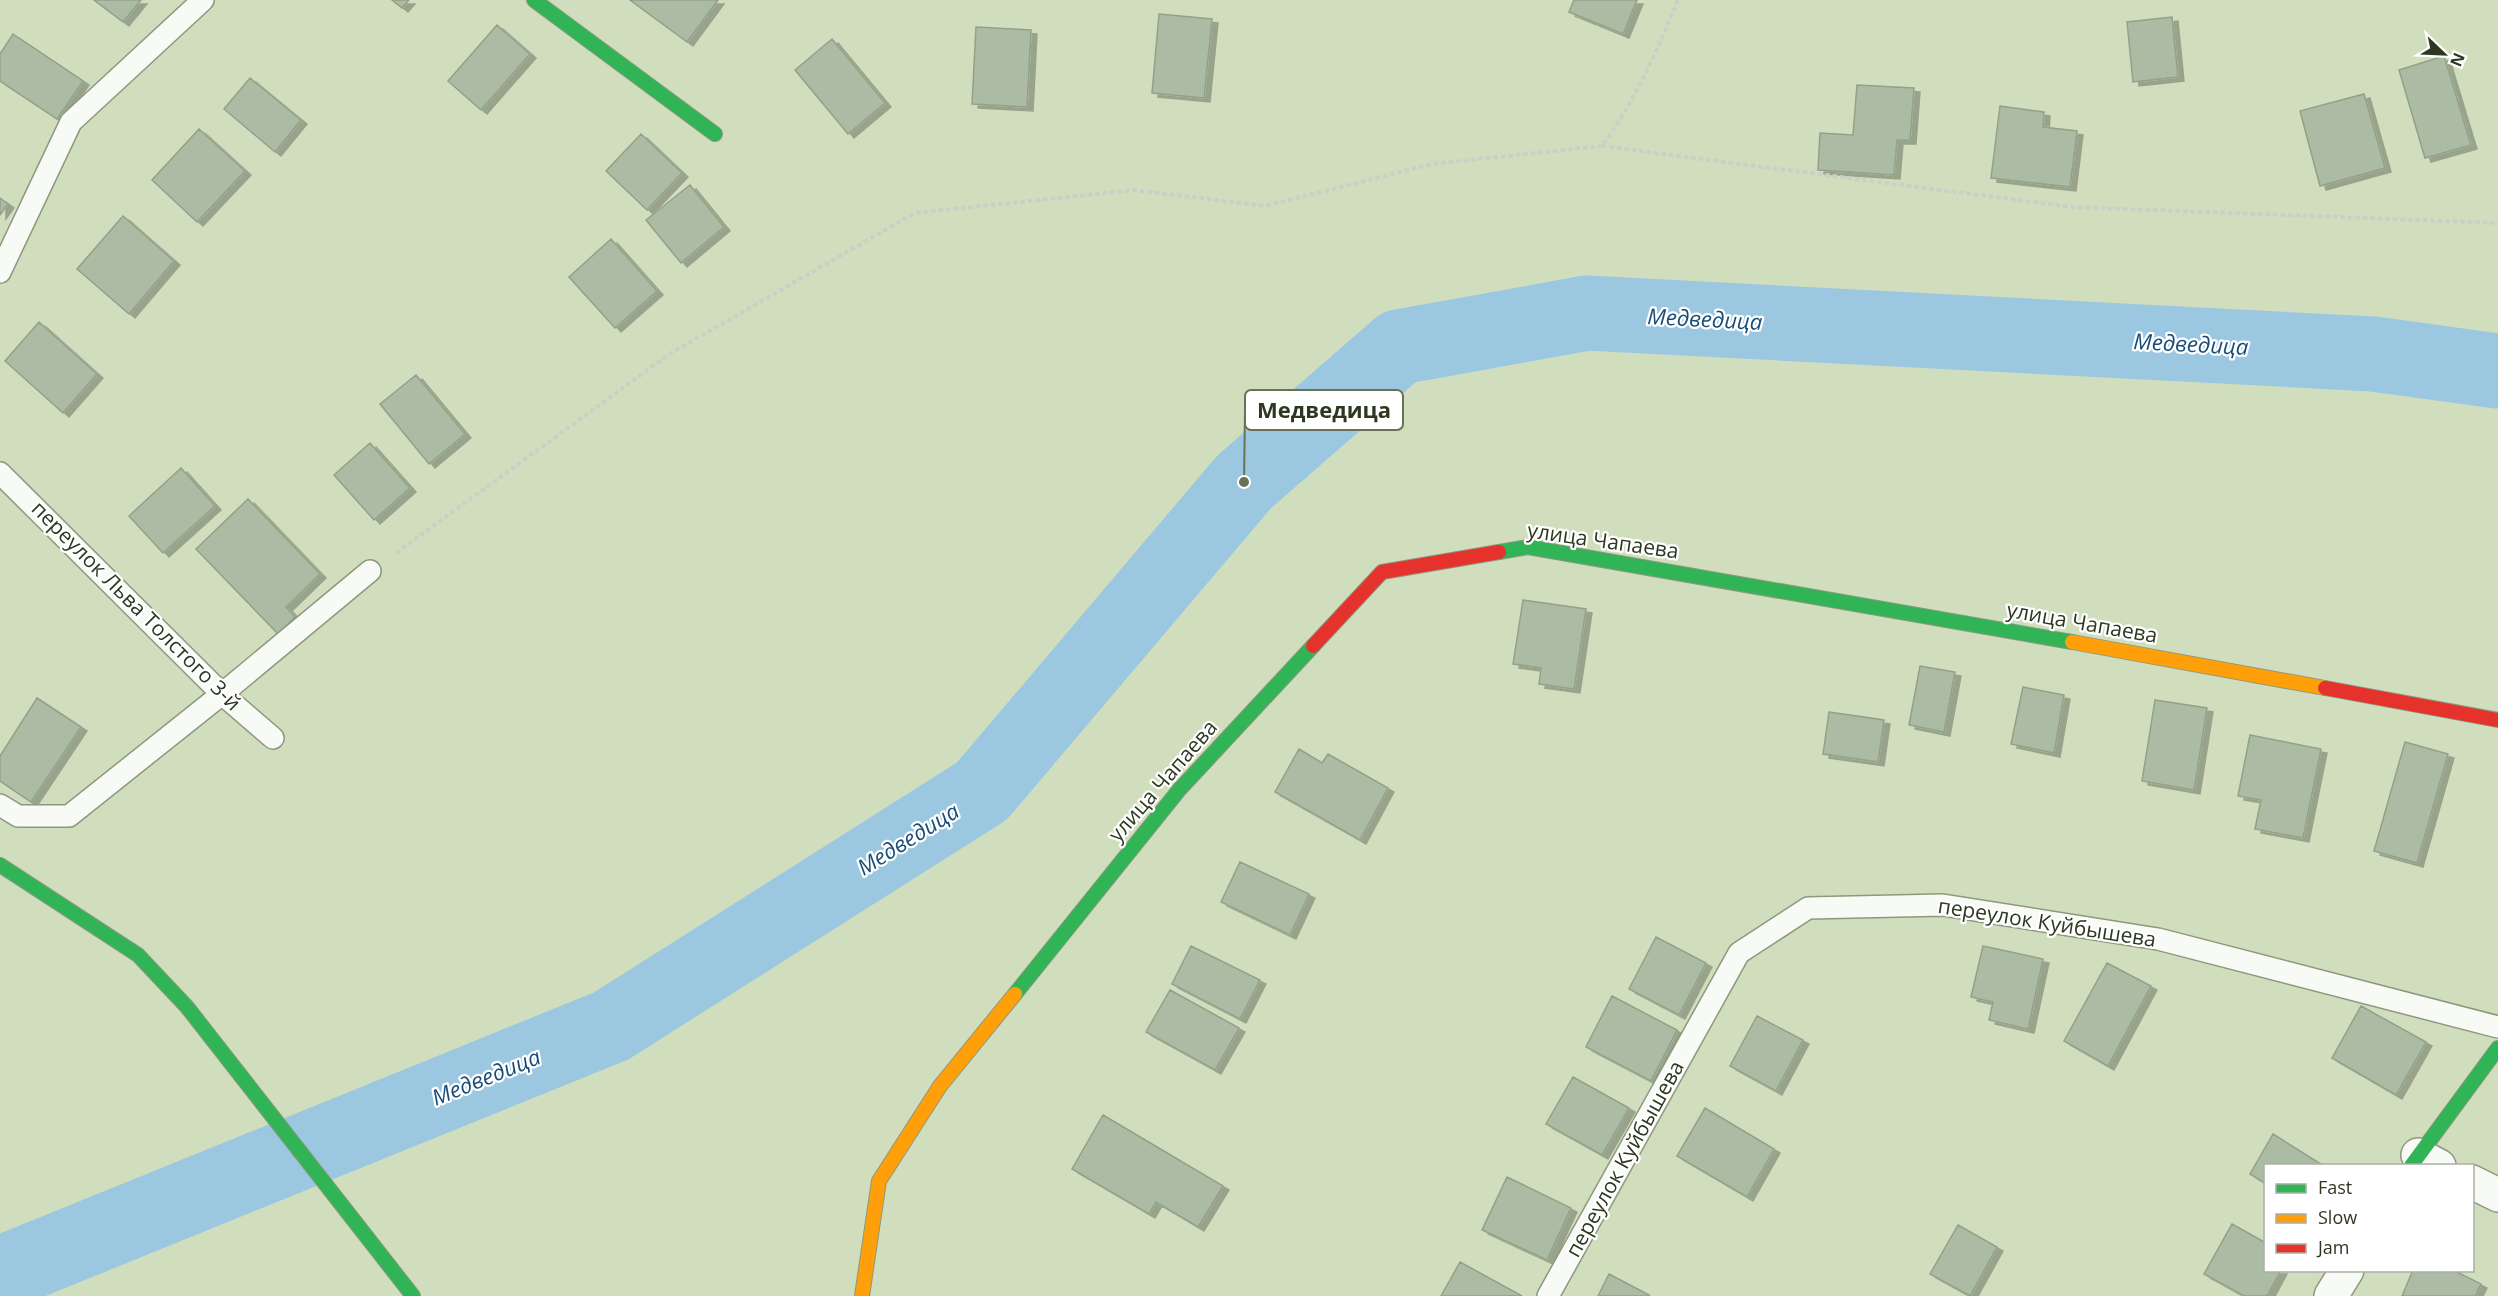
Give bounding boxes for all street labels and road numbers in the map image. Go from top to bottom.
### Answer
street label: переулок Льва Толстого 3-й [26,495,247,716]
street label: улица Чапаева [1526,516,1681,564]
street label: улица Чапаева [2005,595,2160,649]
street label: улица Чапаева [1102,714,1223,847]
street label: переулок Куйбышева [1936,891,2158,953]
street label: переулок Куйбышева [1558,1055,1690,1262]

